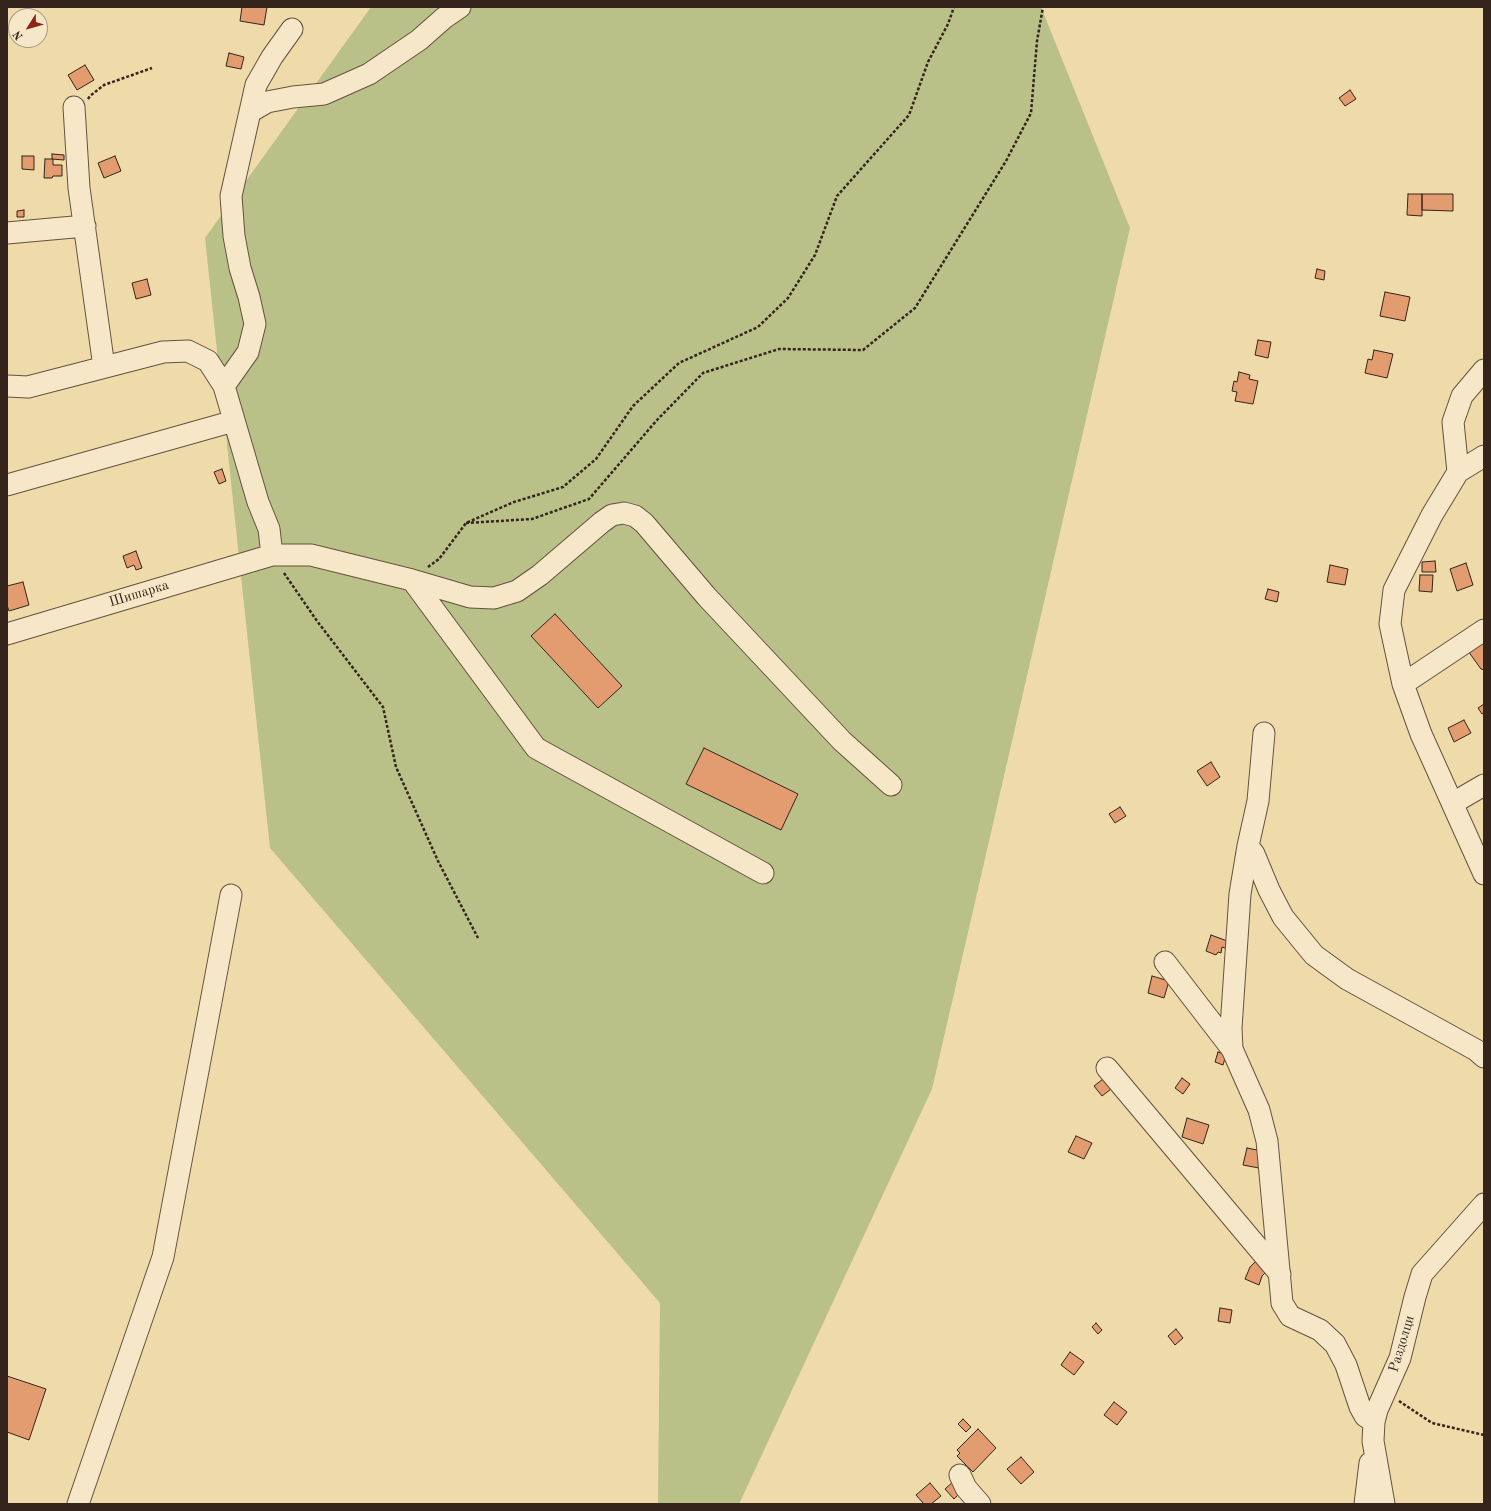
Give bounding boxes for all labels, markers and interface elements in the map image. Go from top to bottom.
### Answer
north arrow [8,8,48,48]
text: N [12,28,26,42]
street label: Шишарка [107,577,171,611]
street label: Раздолци [1385,1314,1419,1374]

